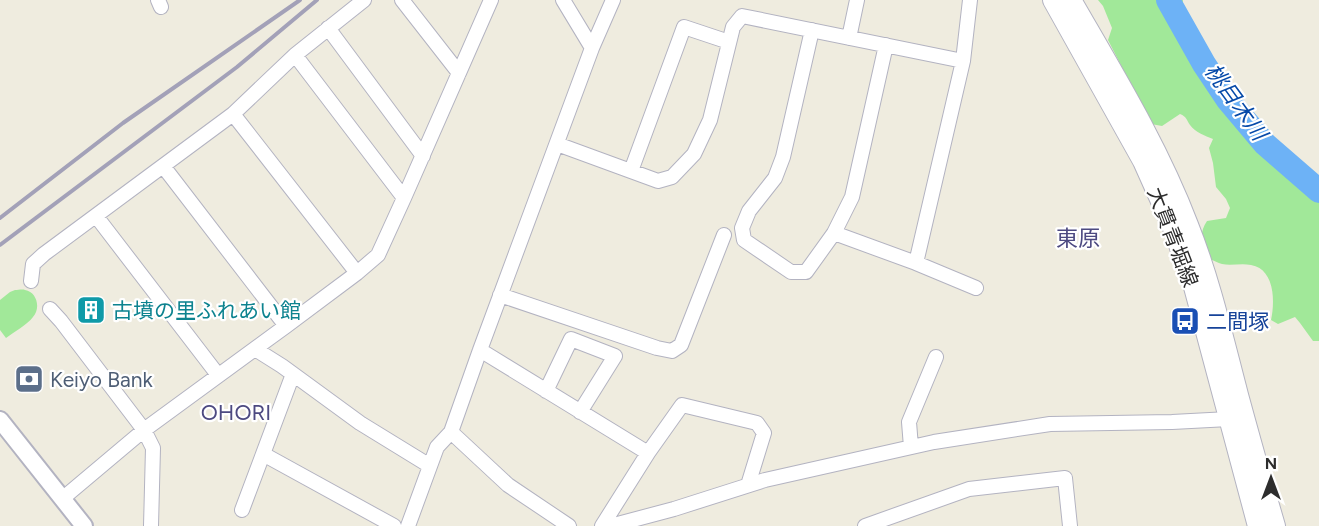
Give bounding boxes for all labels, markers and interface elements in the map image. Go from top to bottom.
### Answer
water label: 桃目木川 [1199,58,1274,147]
street label: 大貫青堀線 [1143,184,1203,290]
district label: 東原 [1056,225,1100,252]
building icon: 古墳の里ふれあい館 [75,294,107,326]
place label: 古墳の里ふれあい館 [112,298,301,323]
bus stop icon: 二間塚 [1169,305,1201,337]
place label: 二間塚 [1206,309,1269,334]
bank icon: Keiyo Bank [13,363,45,395]
place label: Keiyo Bank [50,367,153,392]
district label: OHORI [201,399,271,426]
north arrow [1241,448,1301,508]
text: N [1265,454,1277,473]

